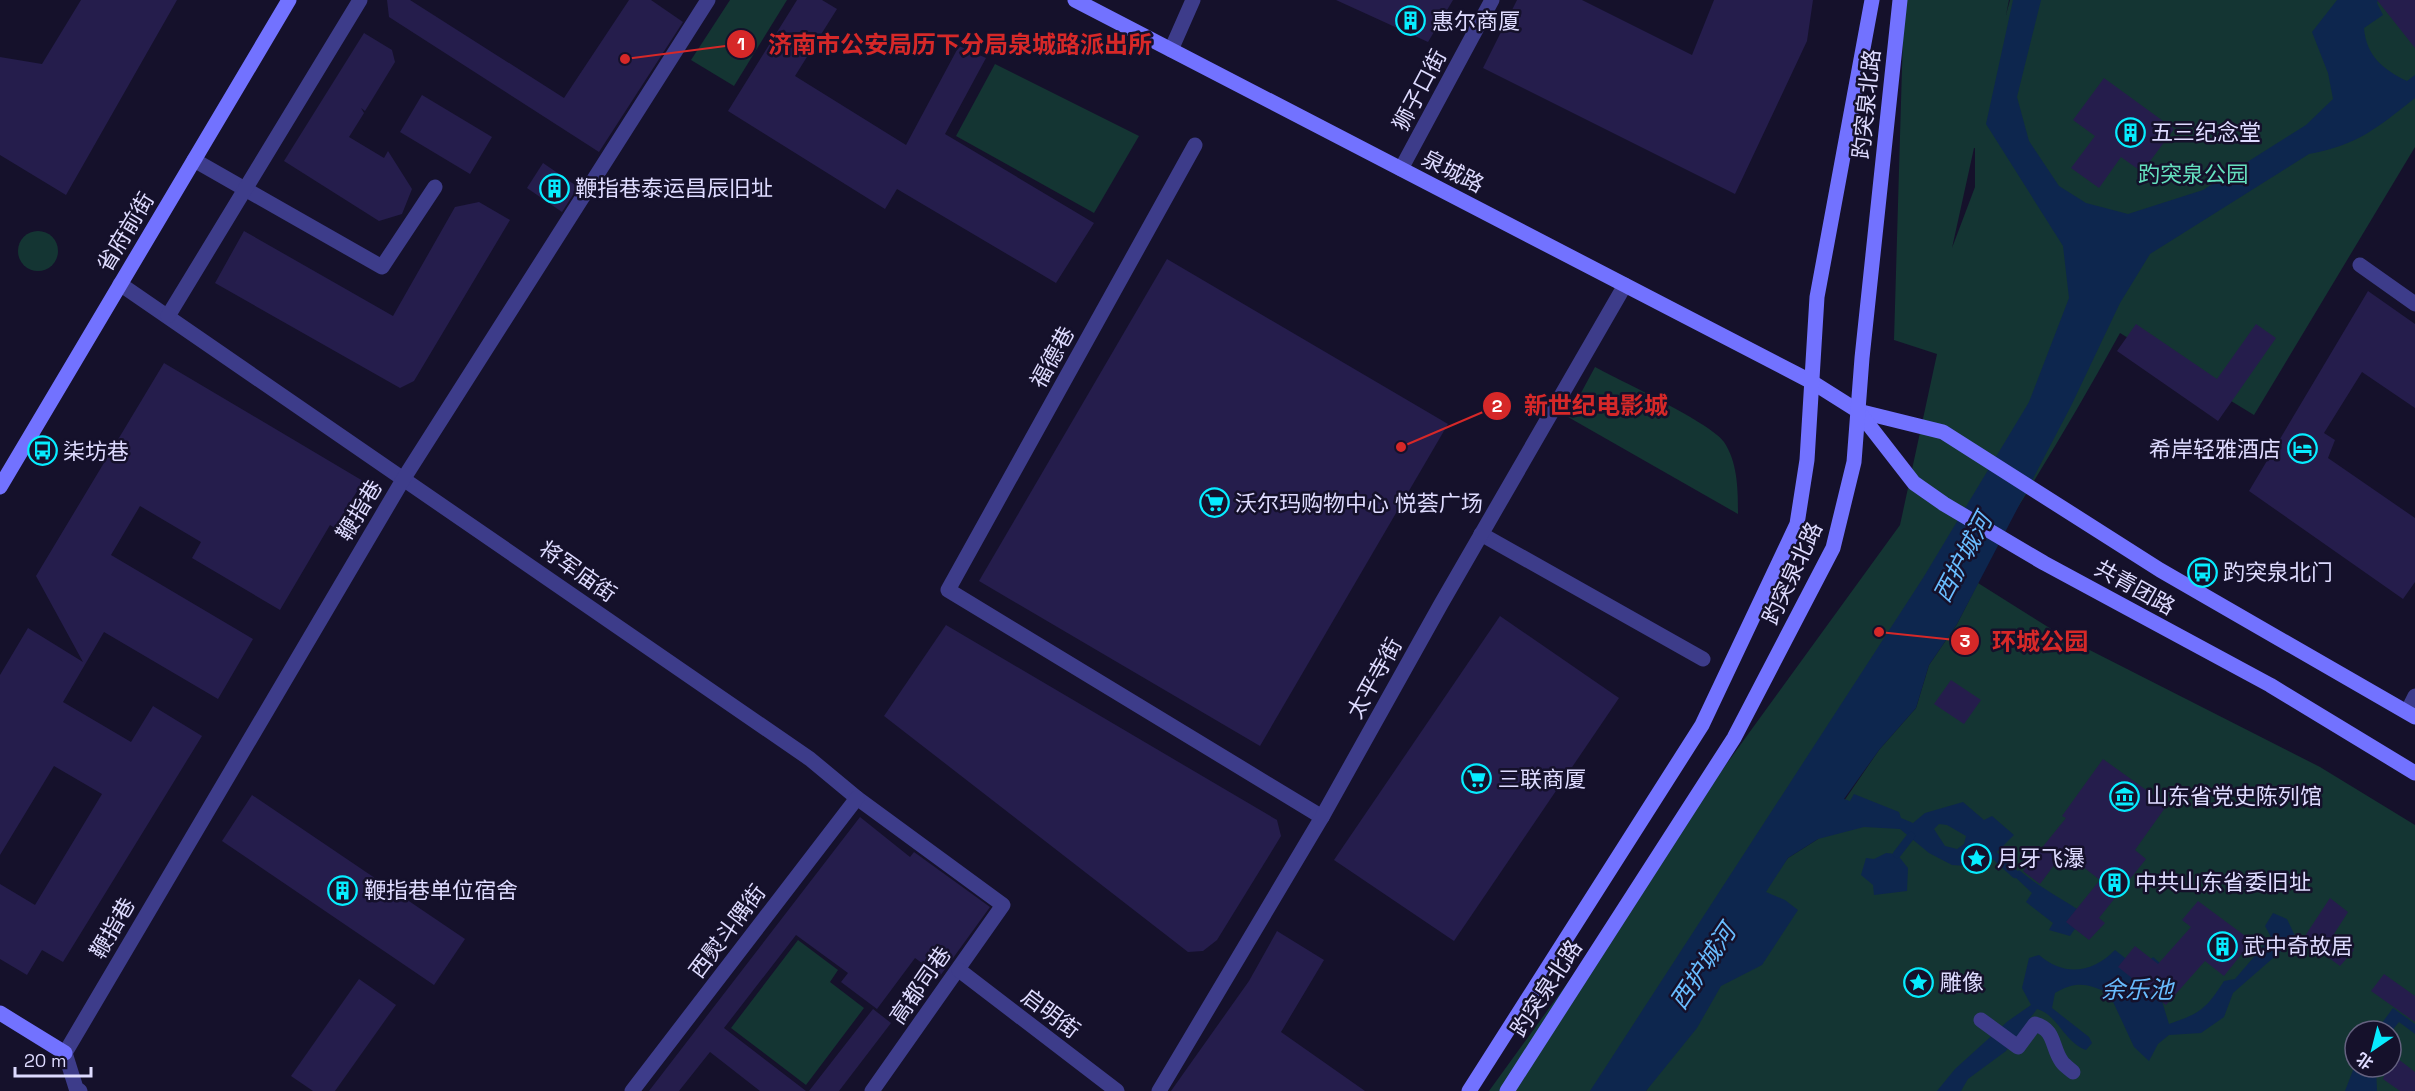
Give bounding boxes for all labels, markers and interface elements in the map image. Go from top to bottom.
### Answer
building icon: 惠尔商厦 [1395,5,1427,37]
place label: 惠尔商厦 [1432,7,1520,35]
callout: 济南市公安局历下分局泉城路派出所 [726,23,1164,65]
text: 济南市公安局历下分局泉城路派出所 [768,29,1152,60]
text: 1 [737,32,745,55]
street label: 狮子口街 [1386,45,1452,135]
street label: 趵突泉北路 [1846,48,1886,160]
building icon: 五三纪念堂 [2114,116,2146,148]
place label: 五三纪念堂 [2151,118,2261,146]
street label: 泉城路 [1417,144,1489,198]
park label: 趵突泉公园 [2138,160,2248,188]
building icon: 鞭指巷泰运昌辰旧址 [538,172,570,204]
place label: 鞭指巷泰运昌辰旧址 [575,174,773,202]
street label: 省府前街 [90,187,160,277]
street label: 福德巷 [1024,321,1080,393]
callout: 新世纪电影城 [1482,385,1680,427]
text: 新世纪电影城 [1524,390,1668,421]
text: 2 [1492,394,1503,417]
hotel icon: 希岸轻雅酒店 [2286,433,2318,465]
bus stop icon: 柒坊巷 [26,435,58,467]
place label: 希岸轻雅酒店 [2149,435,2281,463]
place label: 柒坊巷 [63,437,129,465]
street label: 鞭指巷 [330,474,388,546]
supermarket icon: 沃尔玛购物中心 悦荟广场 [1198,487,1230,519]
place label: 沃尔玛购物中心 悦荟广场 [1235,489,1483,517]
water label: 西护城河 [1926,505,2001,607]
street label: 趵突泉北路 [1756,517,1828,629]
street label: 将军庙街 [534,534,622,608]
street label: 共青团路 [2090,553,2180,621]
bus stop icon: 趵突泉北门 [2186,556,2218,588]
place label: 趵突泉北门 [2223,558,2333,586]
callout: 环城公园 [1950,620,2100,662]
text: 环城公园 [1992,626,2088,657]
text: 3 [1960,629,1971,652]
street label: 太平寺街 [1340,633,1408,723]
supermarket icon: 三联商厦 [1461,763,1493,795]
place label: 三联商厦 [1498,765,1586,793]
museum icon: 山东省党史陈列馆 [2109,780,2141,812]
place label: 山东省党史陈列馆 [2146,782,2322,810]
place icon: 月牙飞瀑 [1960,842,1992,874]
place label: 月牙飞瀑 [1997,844,2085,872]
building icon: 中共山东省委旧址 [2098,866,2130,898]
place label: 中共山东省委旧址 [2135,868,2311,896]
building icon: 鞭指巷单位宿舍 [327,874,359,906]
place label: 鞭指巷单位宿舍 [364,876,518,904]
street label: 西熨斗隅街 [683,879,771,983]
street label: 鞭指巷 [83,892,141,964]
water label: 西护城河 [1663,915,1745,1015]
building icon: 武中奇故居 [2206,930,2238,962]
place label: 武中奇故居 [2243,932,2353,960]
street label: 趵突泉北路 [1504,934,1588,1042]
street label: 高都司巷 [883,941,957,1029]
place icon: 雕像 [1903,966,1935,998]
place label: 雕像 [1940,968,1984,996]
water label: 余乐池 [2101,974,2175,1005]
street label: 启明街 [1016,982,1086,1044]
north arrow [2343,1019,2403,1079]
scale bar [15,1040,92,1078]
text: 北 [2352,1048,2377,1074]
text: 20 m [24,1049,67,1072]

